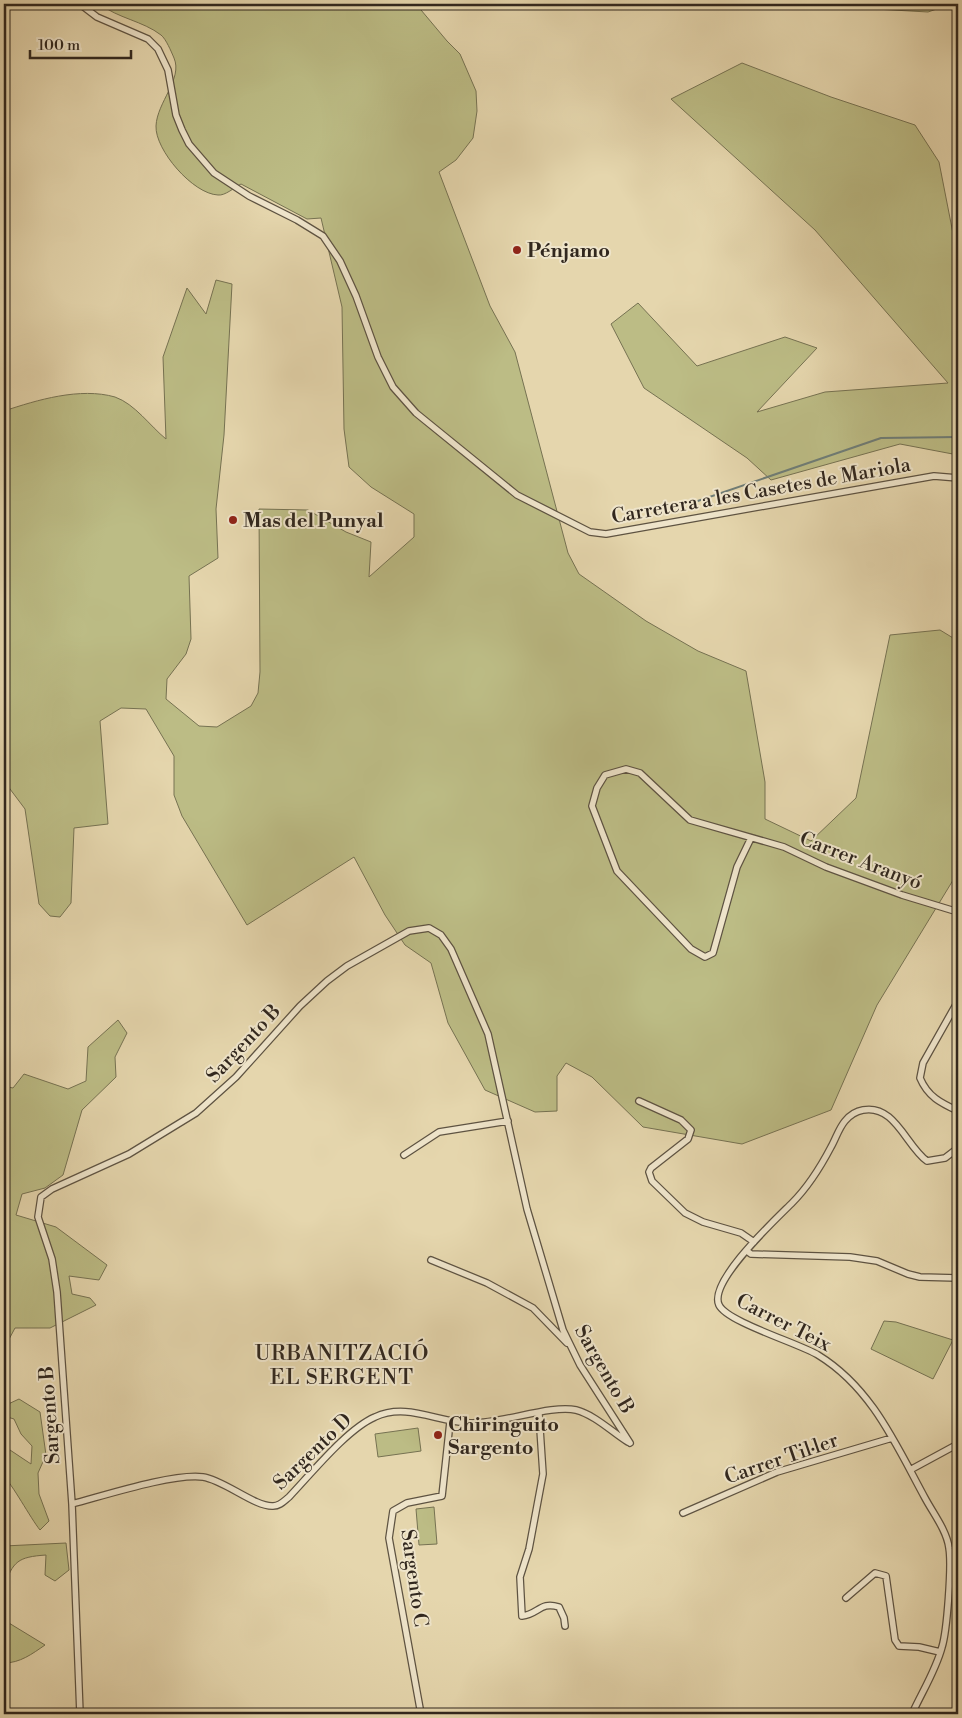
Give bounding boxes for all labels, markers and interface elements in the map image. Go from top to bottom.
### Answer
scale bar [30,28,131,60]
text: 100 m [38,36,80,55]
place label: Pénjamo [527,239,610,264]
marker: Pénjamo [511,244,523,256]
street label: Carretera a les Casetes de Mariola [610,453,914,530]
place label: Mas del Punyal [243,509,384,534]
marker: Mas del Punyal [227,514,239,526]
street label: Carrer Aranyó [796,827,925,896]
street label: Sargento B [201,999,287,1089]
street label: Carrer Teix [732,1289,836,1358]
street label: Sargento B [568,1321,639,1419]
district label: URBANITZACIÓ EL SERGENT [255,1338,429,1391]
street label: Sargento B [35,1365,66,1465]
street label: Sargento D [268,1408,358,1496]
place label: Chiringuito Sargento [448,1413,559,1461]
street label: Carrer Til·ler [721,1428,842,1491]
marker: Chiringuito Sargento [432,1429,444,1441]
street label: Sargento C [394,1528,433,1629]

